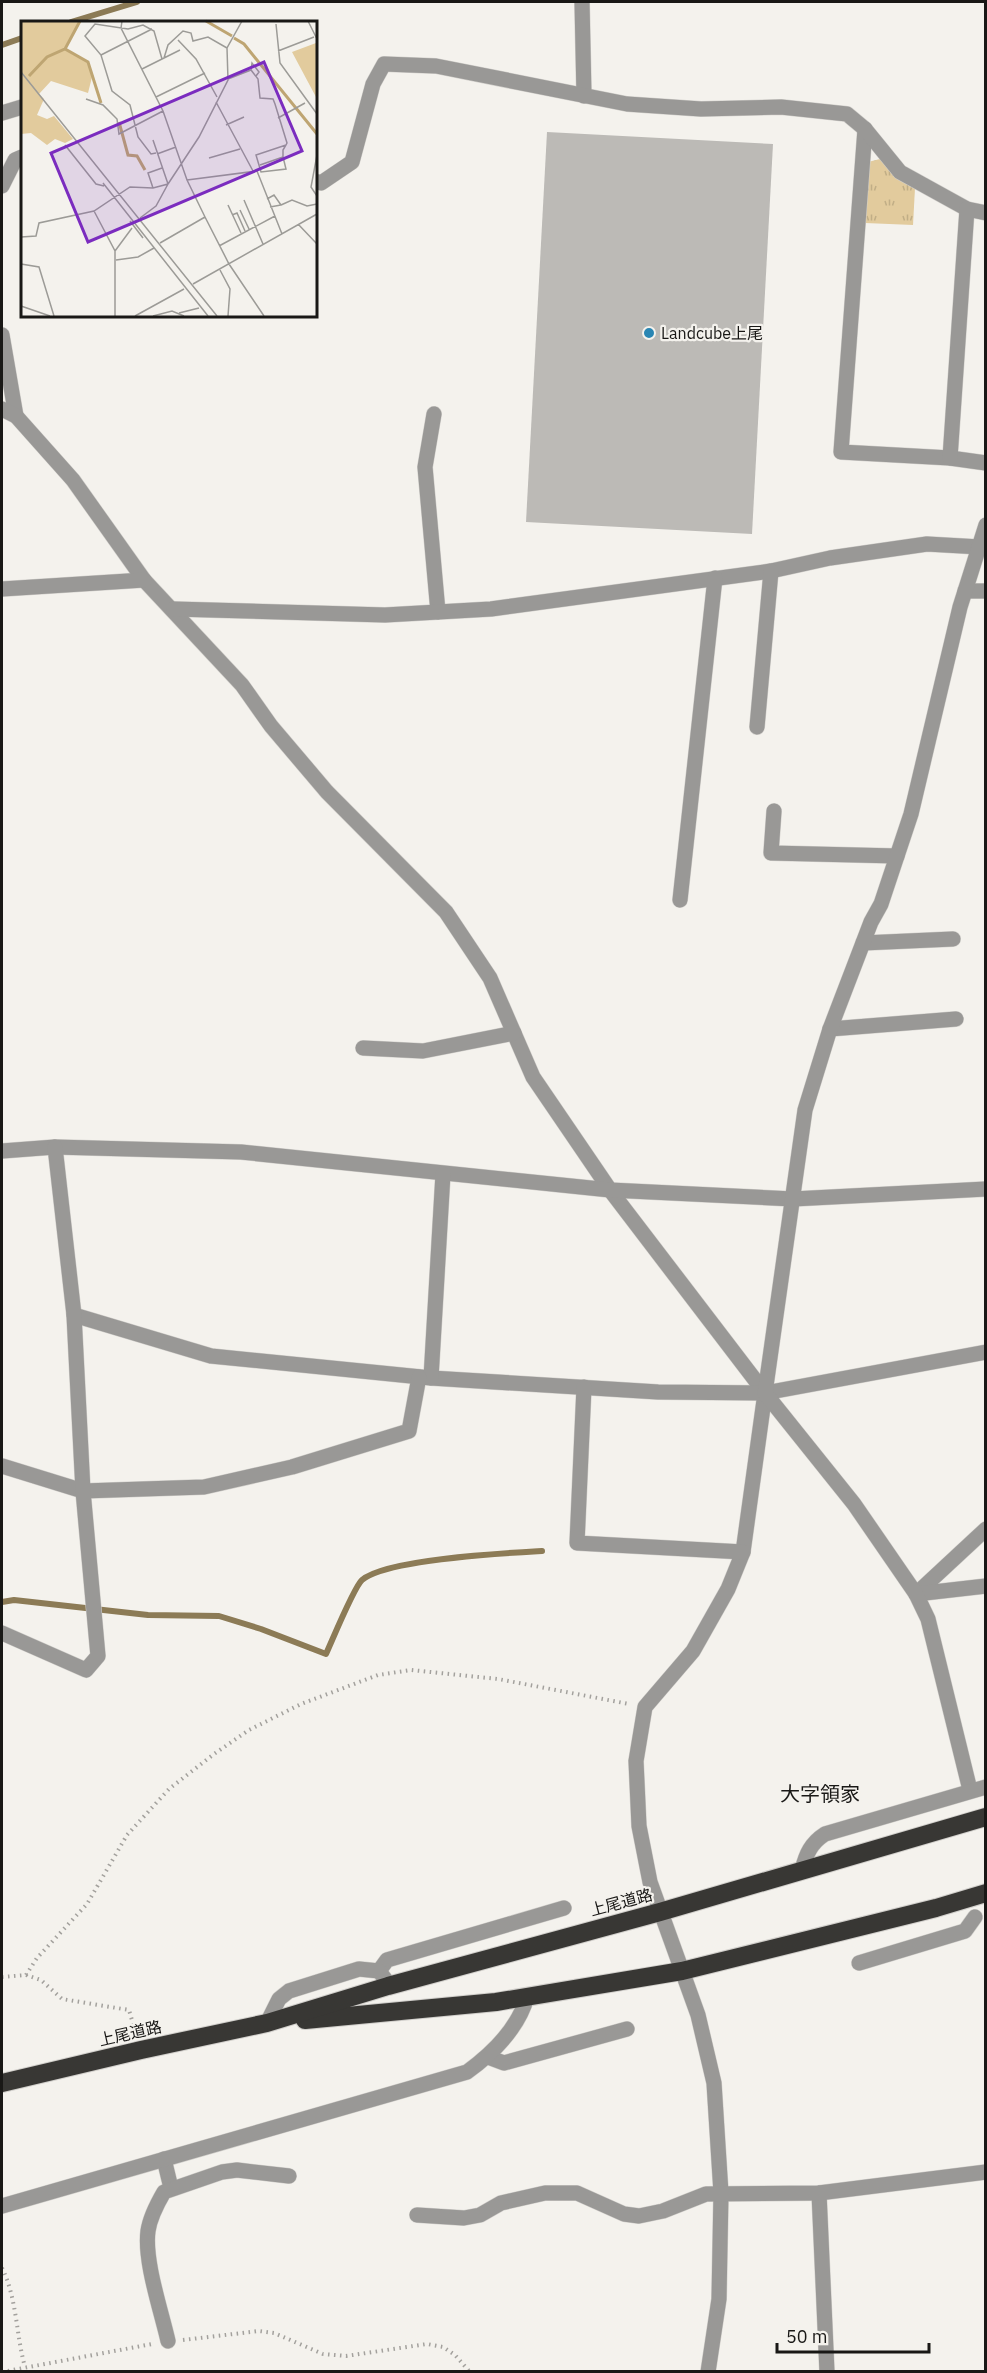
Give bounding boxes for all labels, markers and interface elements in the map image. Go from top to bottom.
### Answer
inset map [21,21,316,316]
place label: Landcube上尾 [661,323,763,343]
marker: Landcube上尾 [642,326,656,340]
district label: 大字領家 [780,1780,860,1807]
street label: 上尾道路 [587,1884,655,1920]
street label: 上尾道路 [97,2016,163,2050]
scale bar [777,2316,928,2354]
text: 50 m [786,2325,828,2348]

